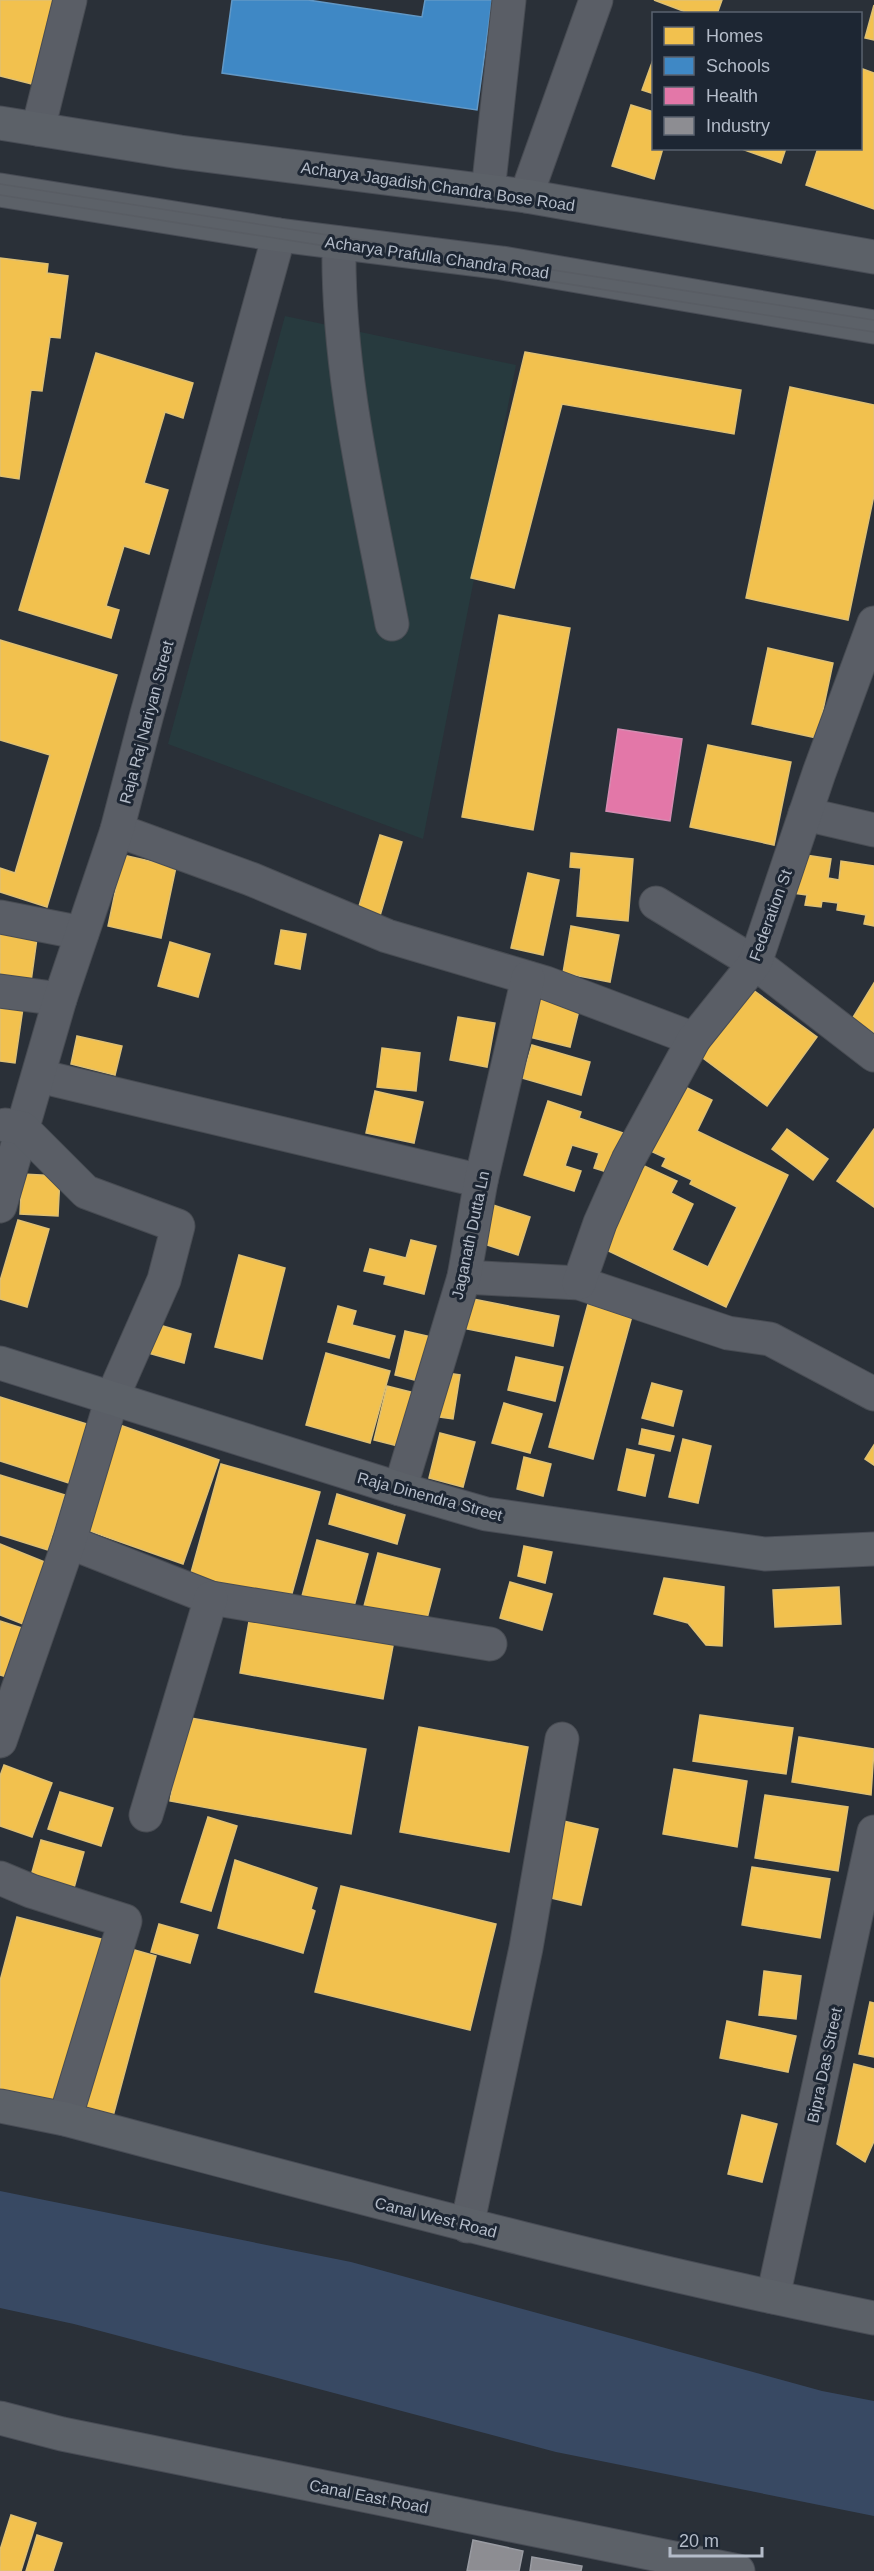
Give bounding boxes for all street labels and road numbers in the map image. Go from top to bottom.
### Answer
street label: Acharya Jagadish Chandra Bose Road [300,159,576,214]
street label: Acharya Prafulla Chandra Road [324,233,550,282]
street label: Raja Raj Nariyan Street [117,638,177,806]
street label: Federation St [746,867,795,963]
street label: Jaganath Dutta Ln [449,1169,492,1301]
street label: Raja Dinendra Street [356,1469,505,1524]
street label: Bipra Das Street [804,2005,845,2124]
street label: Canal West Road [373,2194,499,2241]
street label: Canal East Road [308,2477,430,2516]

